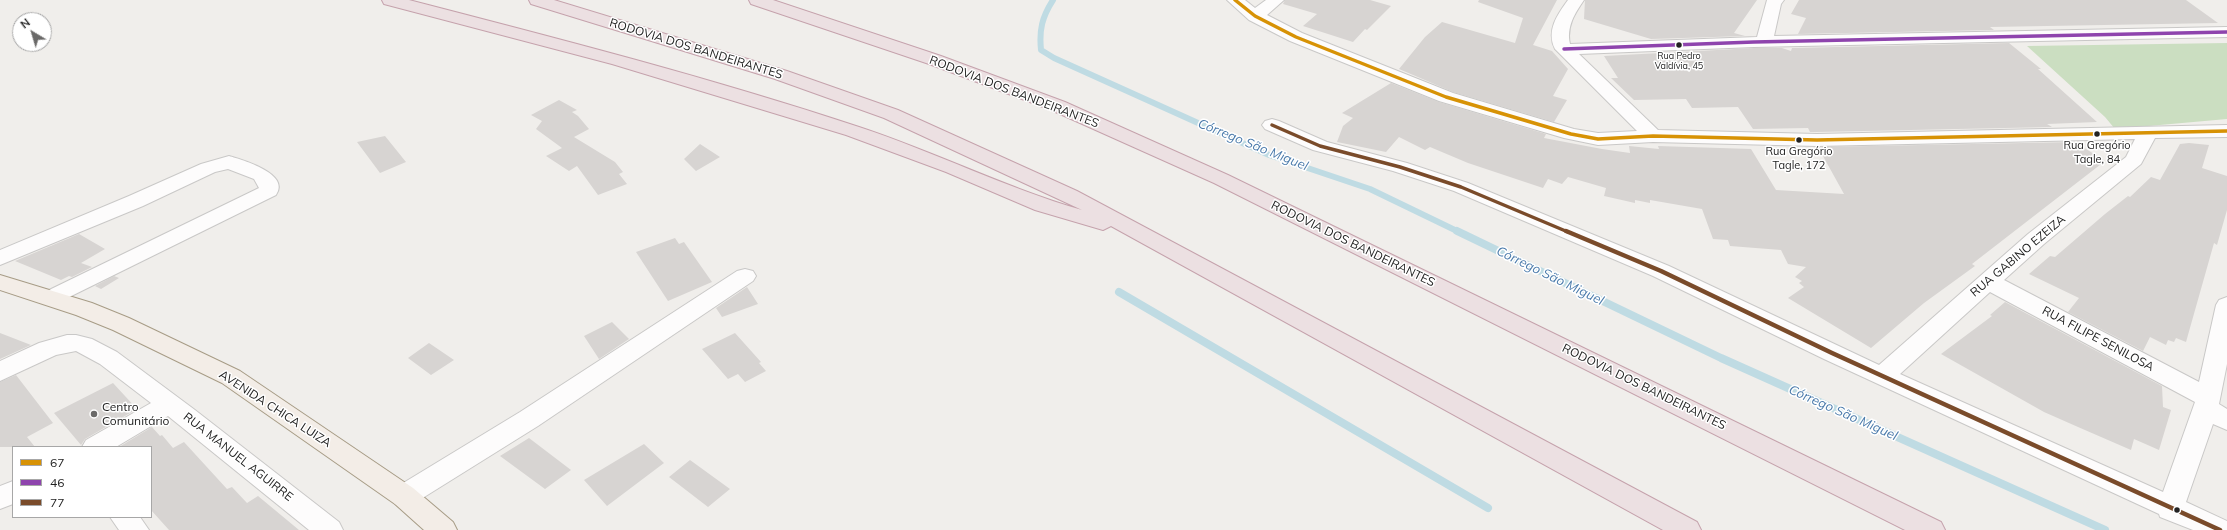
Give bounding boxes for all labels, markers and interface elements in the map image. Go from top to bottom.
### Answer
north arrow [12,12,52,52]
text: N [18,15,33,31]
street label: RODOVIA DOS BANDEIRANTES [608,16,784,82]
marker: Rua Pedro Valdívia, 45 [1674,40,1684,50]
place label: Rua Pedro Valdívia, 45 [1655,51,1703,72]
street label: RODOVIA DOS BANDEIRANTES [927,53,1101,131]
water label: Córrego São Miguel [1196,116,1310,174]
marker: Rua Gregório Tagle, 84 [2092,129,2102,139]
marker: Rua Gregório Tagle, 172 [1794,135,1804,145]
place label: Rua Gregório Tagle, 84 [2063,139,2131,165]
place label: Rua Gregório Tagle, 172 [1765,145,1833,171]
street label: RODOVIA DOS BANDEIRANTES [1269,198,1437,290]
street label: RUA GABINO EZEIZA [1968,212,2068,300]
water label: Córrego São Miguel [1494,243,1606,309]
street label: RUA FILIPE SENILOSA [2040,303,2156,375]
street label: RODOVIA DOS BANDEIRANTES [1560,341,1728,433]
street label: AVENIDA CHICA LUIZA [216,367,334,451]
water label: Córrego São Miguel [1786,382,1900,444]
place label: Centro Comunitário [102,400,169,428]
marker: Centro Comunitário [89,409,99,419]
street label: RUA MANUEL AGUIRRE [180,410,296,504]
legend [12,446,152,518]
text: 67 [50,455,64,470]
text: 46 [50,475,64,490]
text: 77 [50,495,64,510]
unlabelled marker [2172,505,2182,515]

